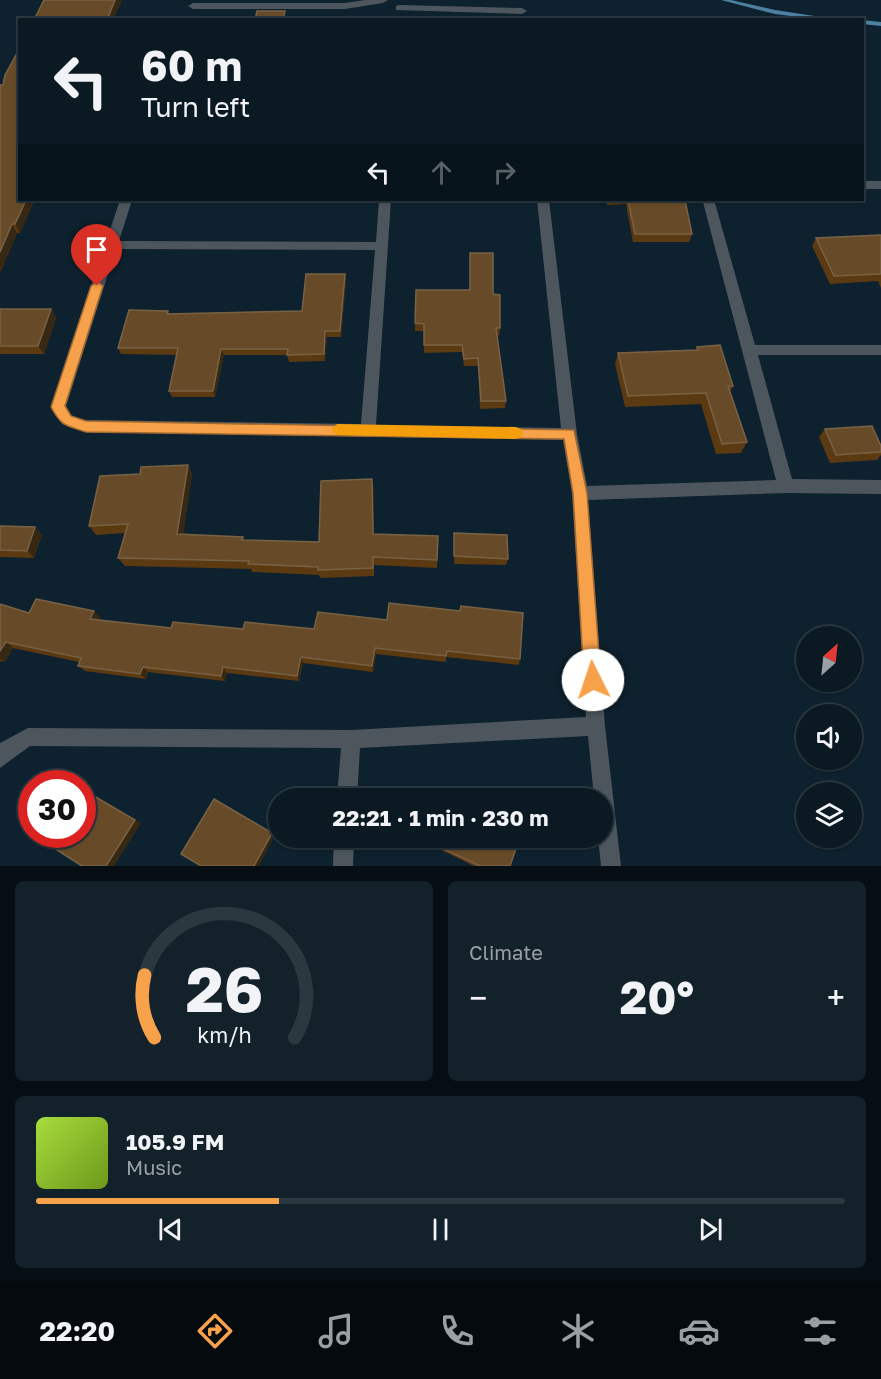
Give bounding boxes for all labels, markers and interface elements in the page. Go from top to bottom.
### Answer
text: 60 m [141,40,242,90]
icon: left [42,42,120,120]
text: Turn left [141,91,250,123]
icon: left [362,156,395,189]
icon: ahead [425,156,458,189]
icon: right [488,156,521,189]
pin [71,224,122,286]
icon: arrive [80,233,113,266]
north arrow [796,626,862,692]
map controls [796,626,862,848]
position arrow [561,648,625,712]
button: sound [796,704,862,770]
speed limit sign: 30 [18,770,96,848]
button: layers [796,782,862,848]
text: 22:21 · 1 min · 230 m [332,804,549,831]
text: Climate [469,940,543,964]
text: 26 [185,951,263,1026]
text: 20° [620,970,694,1024]
text: − [469,978,487,1017]
text: + [827,978,845,1017]
text: km/h [197,1022,251,1048]
text: 105.9 FM [126,1128,224,1155]
text: Music [126,1155,182,1179]
icon: previous [154,1213,187,1246]
icon: pause [424,1213,457,1246]
icon: next [694,1213,727,1246]
icon: directions [194,1310,236,1352]
icon: music [315,1310,357,1352]
icon: phone [436,1310,478,1352]
icon: climate [557,1310,599,1352]
icon: car [678,1310,720,1352]
icon: filters [799,1310,841,1352]
text: 22:20 [40,1315,115,1347]

